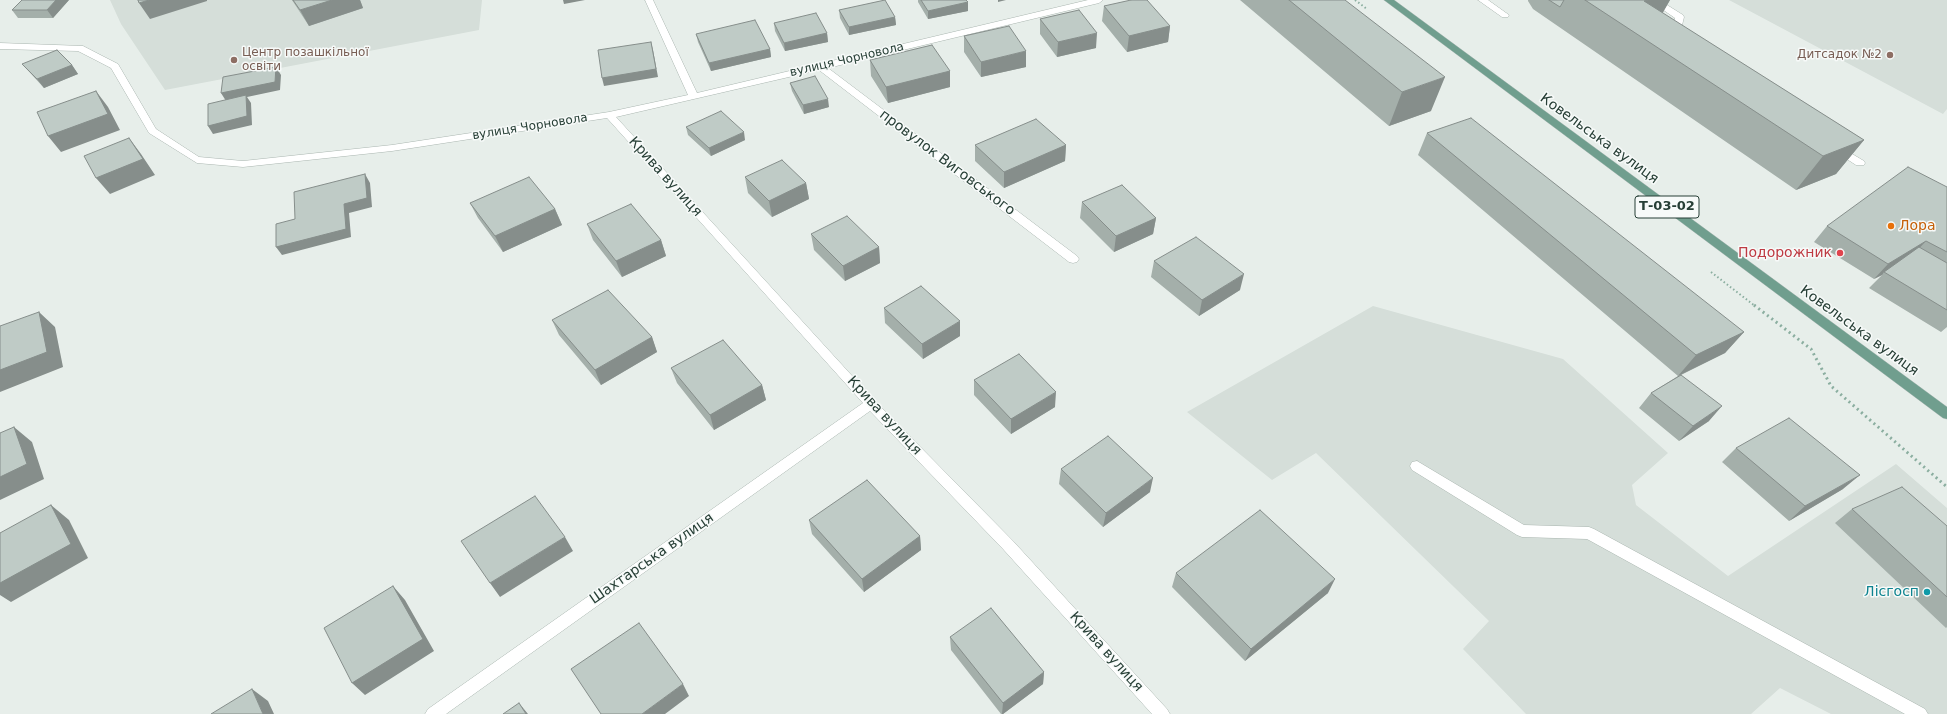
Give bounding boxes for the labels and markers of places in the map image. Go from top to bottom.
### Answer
place label: Центр позашкільної освіти [242,46,369,74]
place label: Дитсадок №2 [1797,48,1882,62]
marker: Дитсадок №2 [1885,50,1895,60]
marker: Центр позашкільної освіти [229,55,239,65]
place label: Лора [1899,218,1936,234]
marker: Лора [1886,221,1896,231]
place label: Подорожник [1738,245,1832,261]
marker: Подорожник [1835,248,1845,258]
place label: Лісгосп [1864,584,1919,600]
marker: Лісгосп [1922,587,1932,597]

